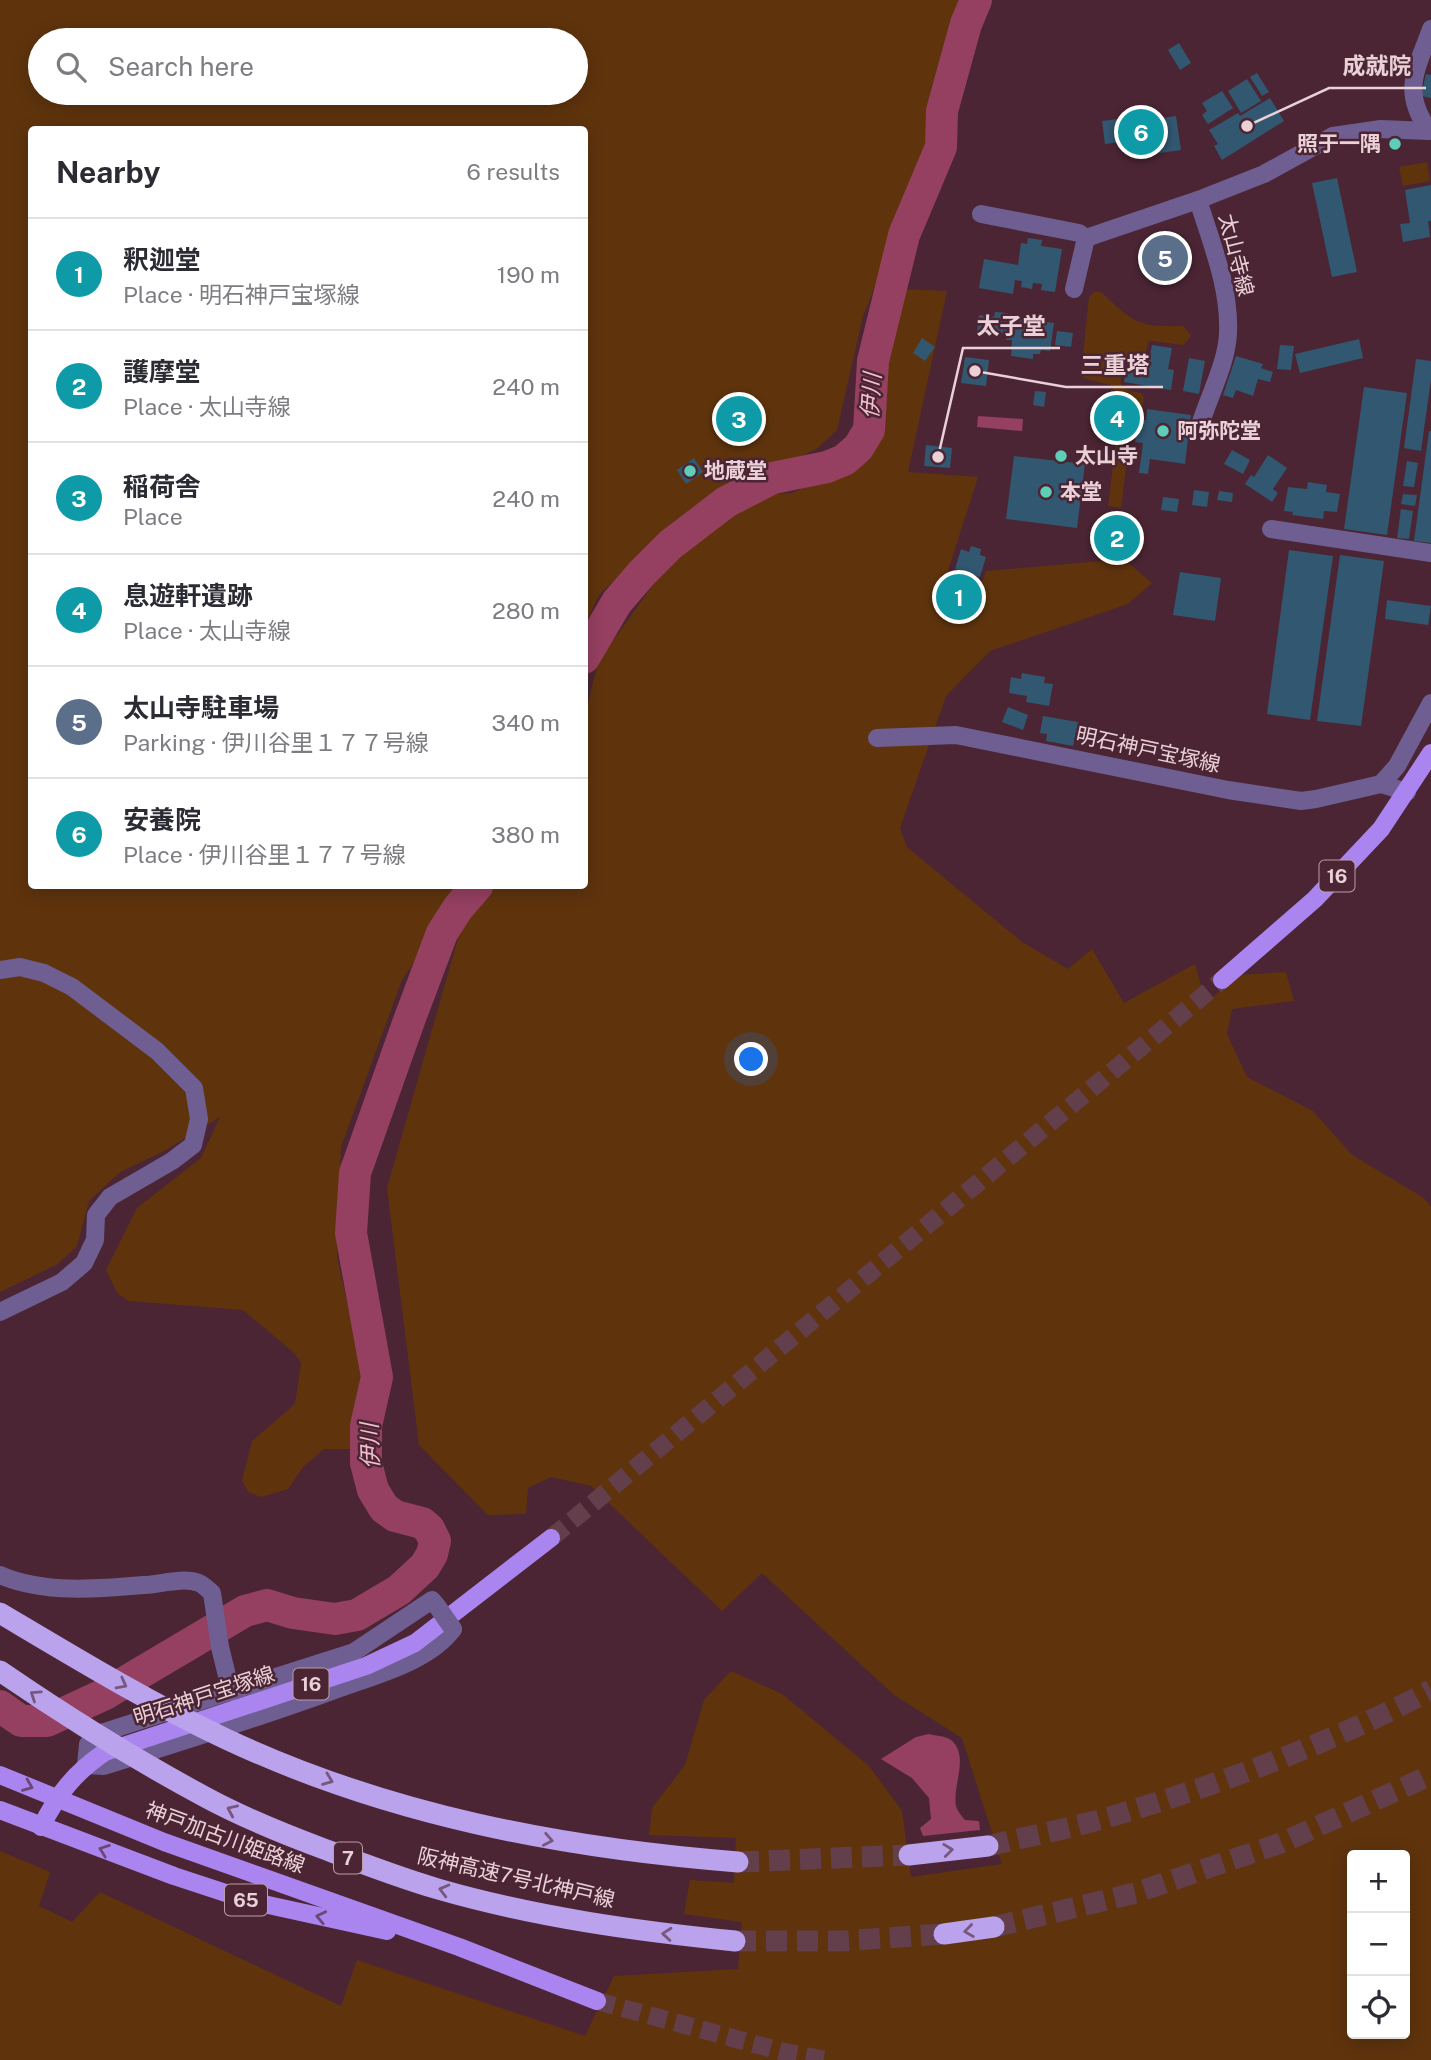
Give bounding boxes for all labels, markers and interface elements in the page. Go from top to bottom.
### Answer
search box [28,28,588,105]
callout: 成就院 [1329,44,1426,88]
icon: search [52,48,90,86]
text: Search here [108,51,254,82]
text: 成就院 [1343,52,1412,79]
pin: 6 [1118,106,1164,158]
place label: 照于一隅 [1297,131,1381,156]
marker: 照于一隅 [1387,136,1403,152]
text: Nearby [56,154,160,190]
text: 6 results [467,158,560,185]
street label: 太山寺線 [1214,211,1259,299]
pin: 5 [1142,232,1188,284]
text: 釈迦堂 [123,244,201,275]
text: 1 [74,261,84,288]
text: 190 m [497,261,560,288]
text: Place · 明石神戸宝塚線 [123,281,360,308]
callout: 太子堂 [963,304,1060,348]
text: 太子堂 [977,312,1046,339]
callout: 三重塔 [1066,343,1163,387]
text: 三重塔 [1081,351,1150,378]
text: 護摩堂 [123,356,201,387]
water label: 伊川 [855,369,886,420]
text: 2 [72,373,86,400]
text: 240 m [492,373,560,400]
pin: 4 [1094,392,1140,444]
text: Place · 太山寺線 [123,393,291,420]
pin: 3 [716,393,762,445]
place label: 阿弥陀堂 [1177,418,1261,443]
marker: 阿弥陀堂 [1155,423,1171,439]
place label: 太山寺 [1075,443,1138,468]
marker: 太山寺 [1053,448,1069,464]
place label: 地蔵堂 [704,458,767,483]
marker: 地蔵堂 [682,463,698,479]
text: 稲荷舎 [123,471,201,502]
place label: 本堂 [1060,479,1102,504]
marker: 本堂 [1038,484,1054,500]
text: 3 [71,485,87,512]
text: 240 m [492,485,560,512]
text: Place [123,503,183,530]
pin: 2 [1094,512,1140,564]
pin: 1 [936,571,982,623]
text: 息遊軒遺跡 [123,580,253,611]
text: 4 [71,597,87,624]
text: 280 m [492,597,560,624]
text: Place · 太山寺線 [123,617,291,644]
text: 太山寺駐車場 [123,692,279,723]
text: 5 [71,709,87,736]
text: 340 m [492,709,560,736]
street label: 明石神戸宝塚線 [1074,722,1223,777]
text: Parking · 伊川谷里１７７号線 [123,729,429,756]
text: 安養院 [123,804,201,835]
text: 6 [71,821,87,848]
text: 380 m [491,821,560,848]
text: Place · 伊川谷里１７７号線 [123,841,406,868]
road number: 16 [1320,860,1354,891]
your location [734,1042,768,1076]
water label: 伊川 [355,1420,384,1469]
street label: 明石神戸宝塚線 [130,1661,278,1730]
road number: 16 [294,1668,328,1700]
one-way arrow [115,1676,127,1690]
one-way arrow [30,1690,43,1703]
one-way arrow [322,1772,334,1786]
one-way arrow [21,1778,33,1792]
street label: 神戸加古川姫路線 [142,1797,308,1878]
one-way arrow [227,1804,239,1818]
one-way arrow [542,1831,554,1846]
road number: 7 [334,1842,362,1874]
street label: 阪神高速7号北神戸線 [415,1843,617,1912]
one-way arrow [943,1843,954,1858]
one-way arrow [98,1844,110,1858]
map controls [1347,1850,1410,2039]
button: + [1347,1850,1410,1913]
road number: 65 [225,1884,267,1916]
one-way arrow [438,1884,450,1898]
one-way arrow [315,1910,327,1925]
button: − [1347,1913,1410,1976]
one-way arrow [963,1923,975,1938]
one-way arrow [661,1927,672,1942]
button: locate [1347,1976,1410,2039]

